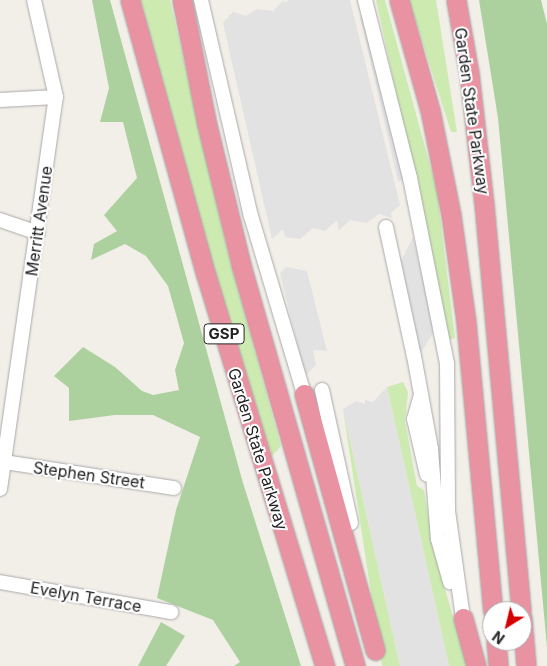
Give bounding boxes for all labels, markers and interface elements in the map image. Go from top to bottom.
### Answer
street label: Garden State Parkway [451,26,493,196]
street label: Merritt Avenue [22,165,56,277]
road number: GSP [203,322,245,346]
street label: Garden State Parkway [224,366,292,532]
street label: Stephen Street [32,458,146,492]
street label: Evelyn Terrace [29,578,143,616]
north arrow [482,601,532,651]
text: N [489,628,508,648]

